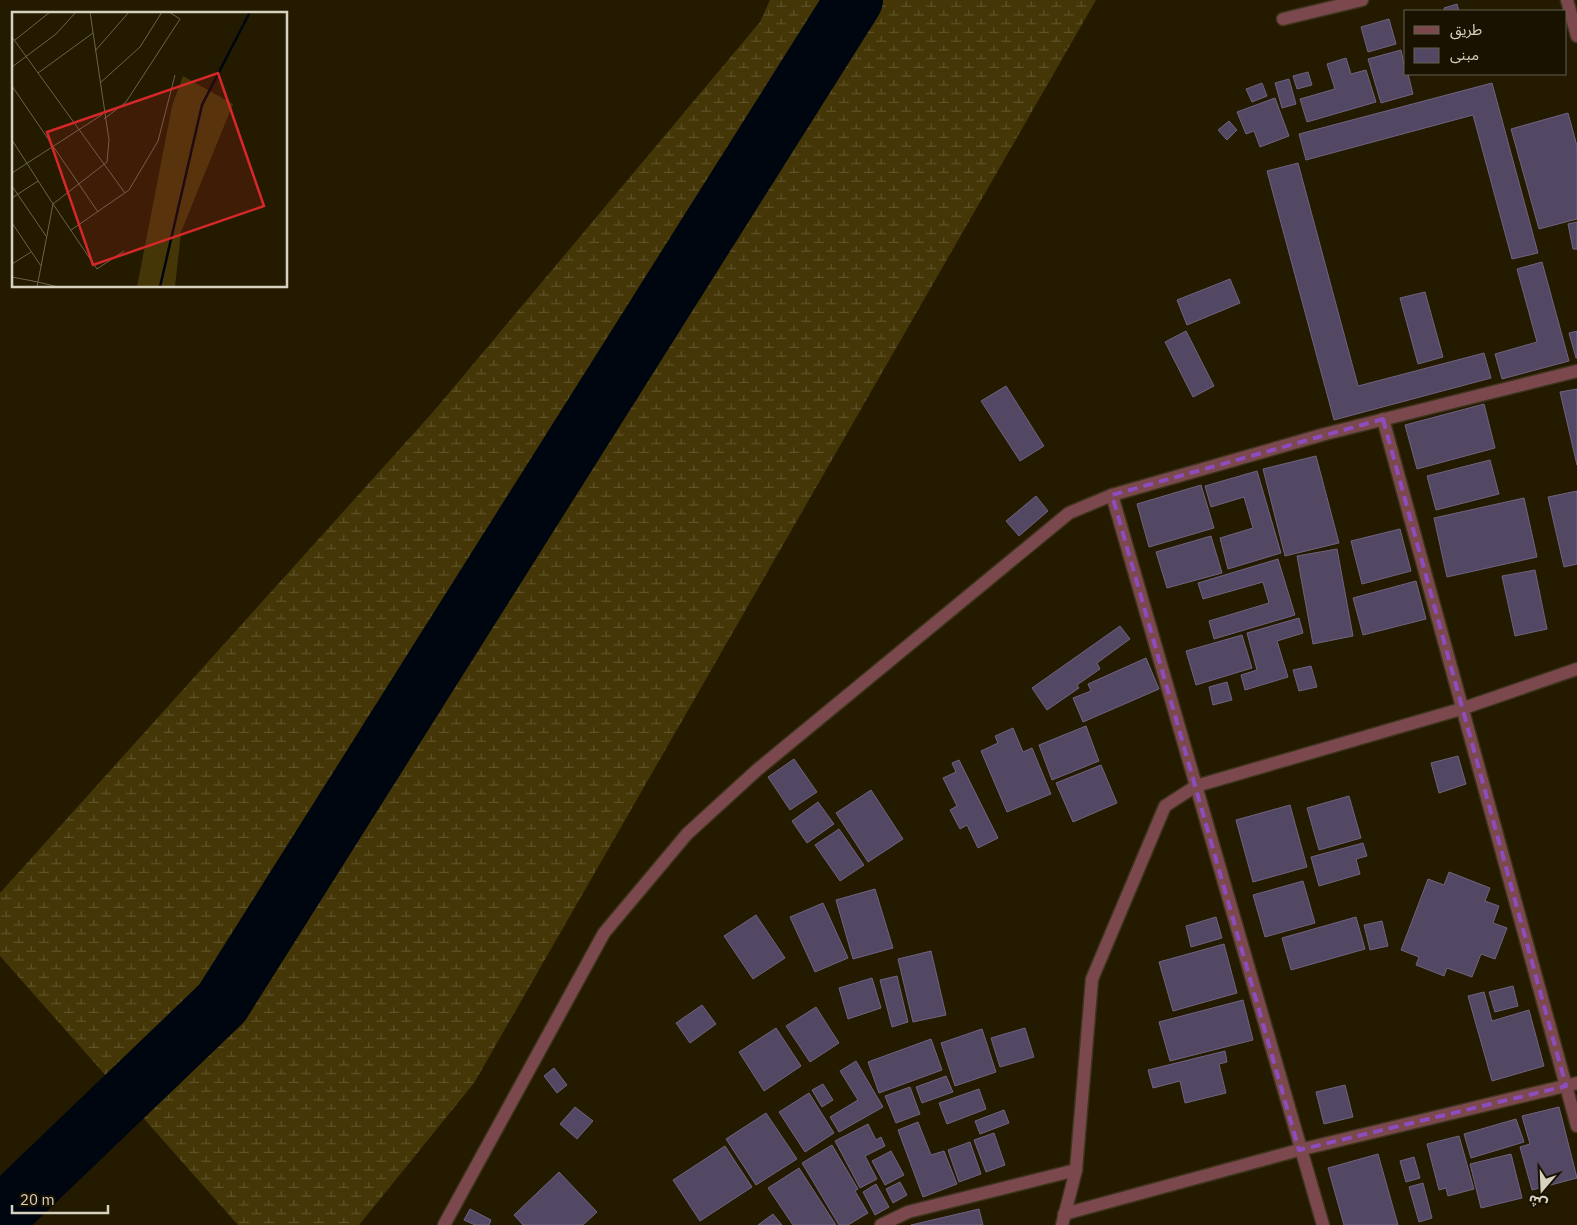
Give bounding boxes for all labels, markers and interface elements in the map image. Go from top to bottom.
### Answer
legend [1404,10,1567,75]
inset map [12,12,288,288]
text: طريق [1450,20,1482,40]
text: مبنى [1450,45,1479,64]
north arrow [1517,1165,1567,1215]
scale bar [12,1182,109,1214]
text: 20 m [20,1190,55,1209]
text: ش [1526,1191,1550,1214]

